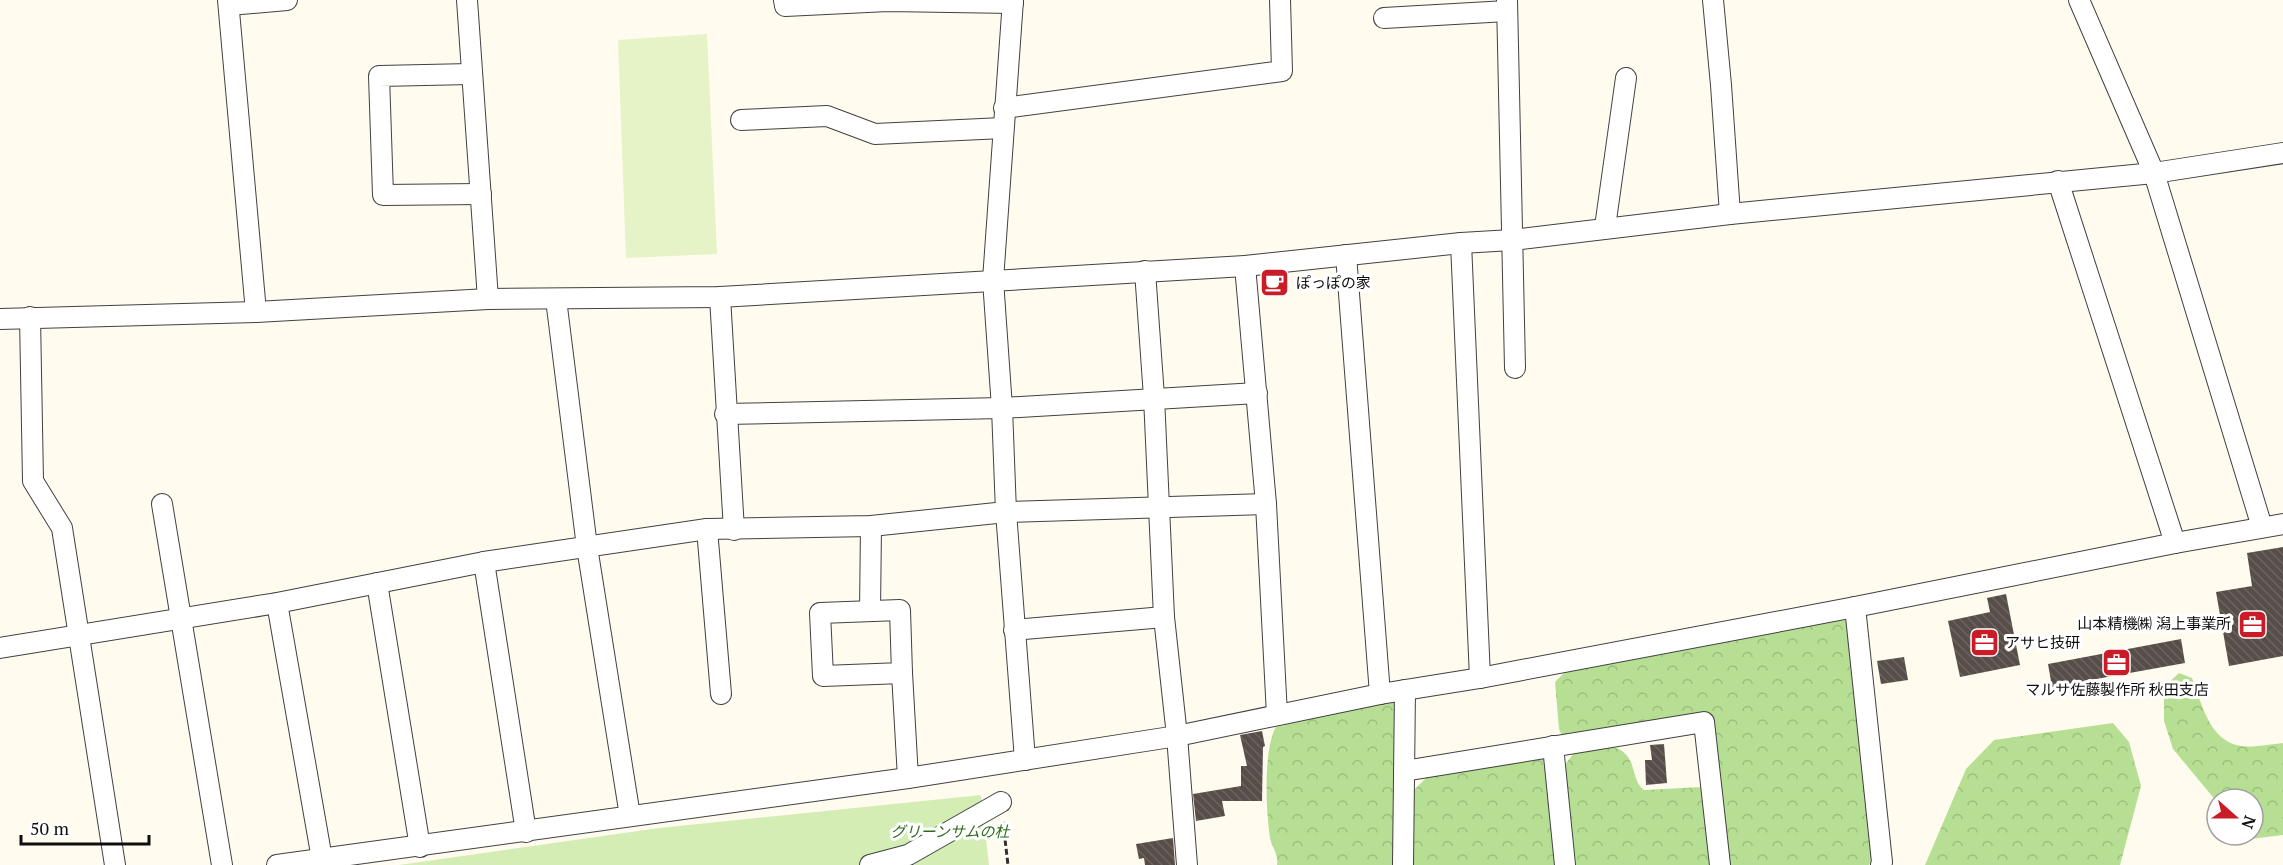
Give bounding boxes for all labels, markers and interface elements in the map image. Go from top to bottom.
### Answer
cafe icon: ぽっぽの家 [1259,267,1291,299]
place label: ぽっぽの家 [1296,272,1371,292]
office icon: 山本精機㈱ 潟上事業所 [2236,608,2268,640]
place label: 山本精機㈱ 潟上事業所 [2077,613,2231,633]
office icon: アサヒ技研 [1968,627,2000,659]
place label: アサヒ技研 [2005,632,2080,652]
office icon: マルサ佐藤製作所 秋田支店 [2101,647,2133,679]
place label: マルサ佐藤製作所 秋田支店 [2025,679,2209,699]
north arrow [2205,787,2265,847]
scale bar [21,808,148,846]
text: N [2237,813,2261,832]
text: 50 m [30,816,70,840]
park label: グリーンサムの杜 [891,821,1010,841]

